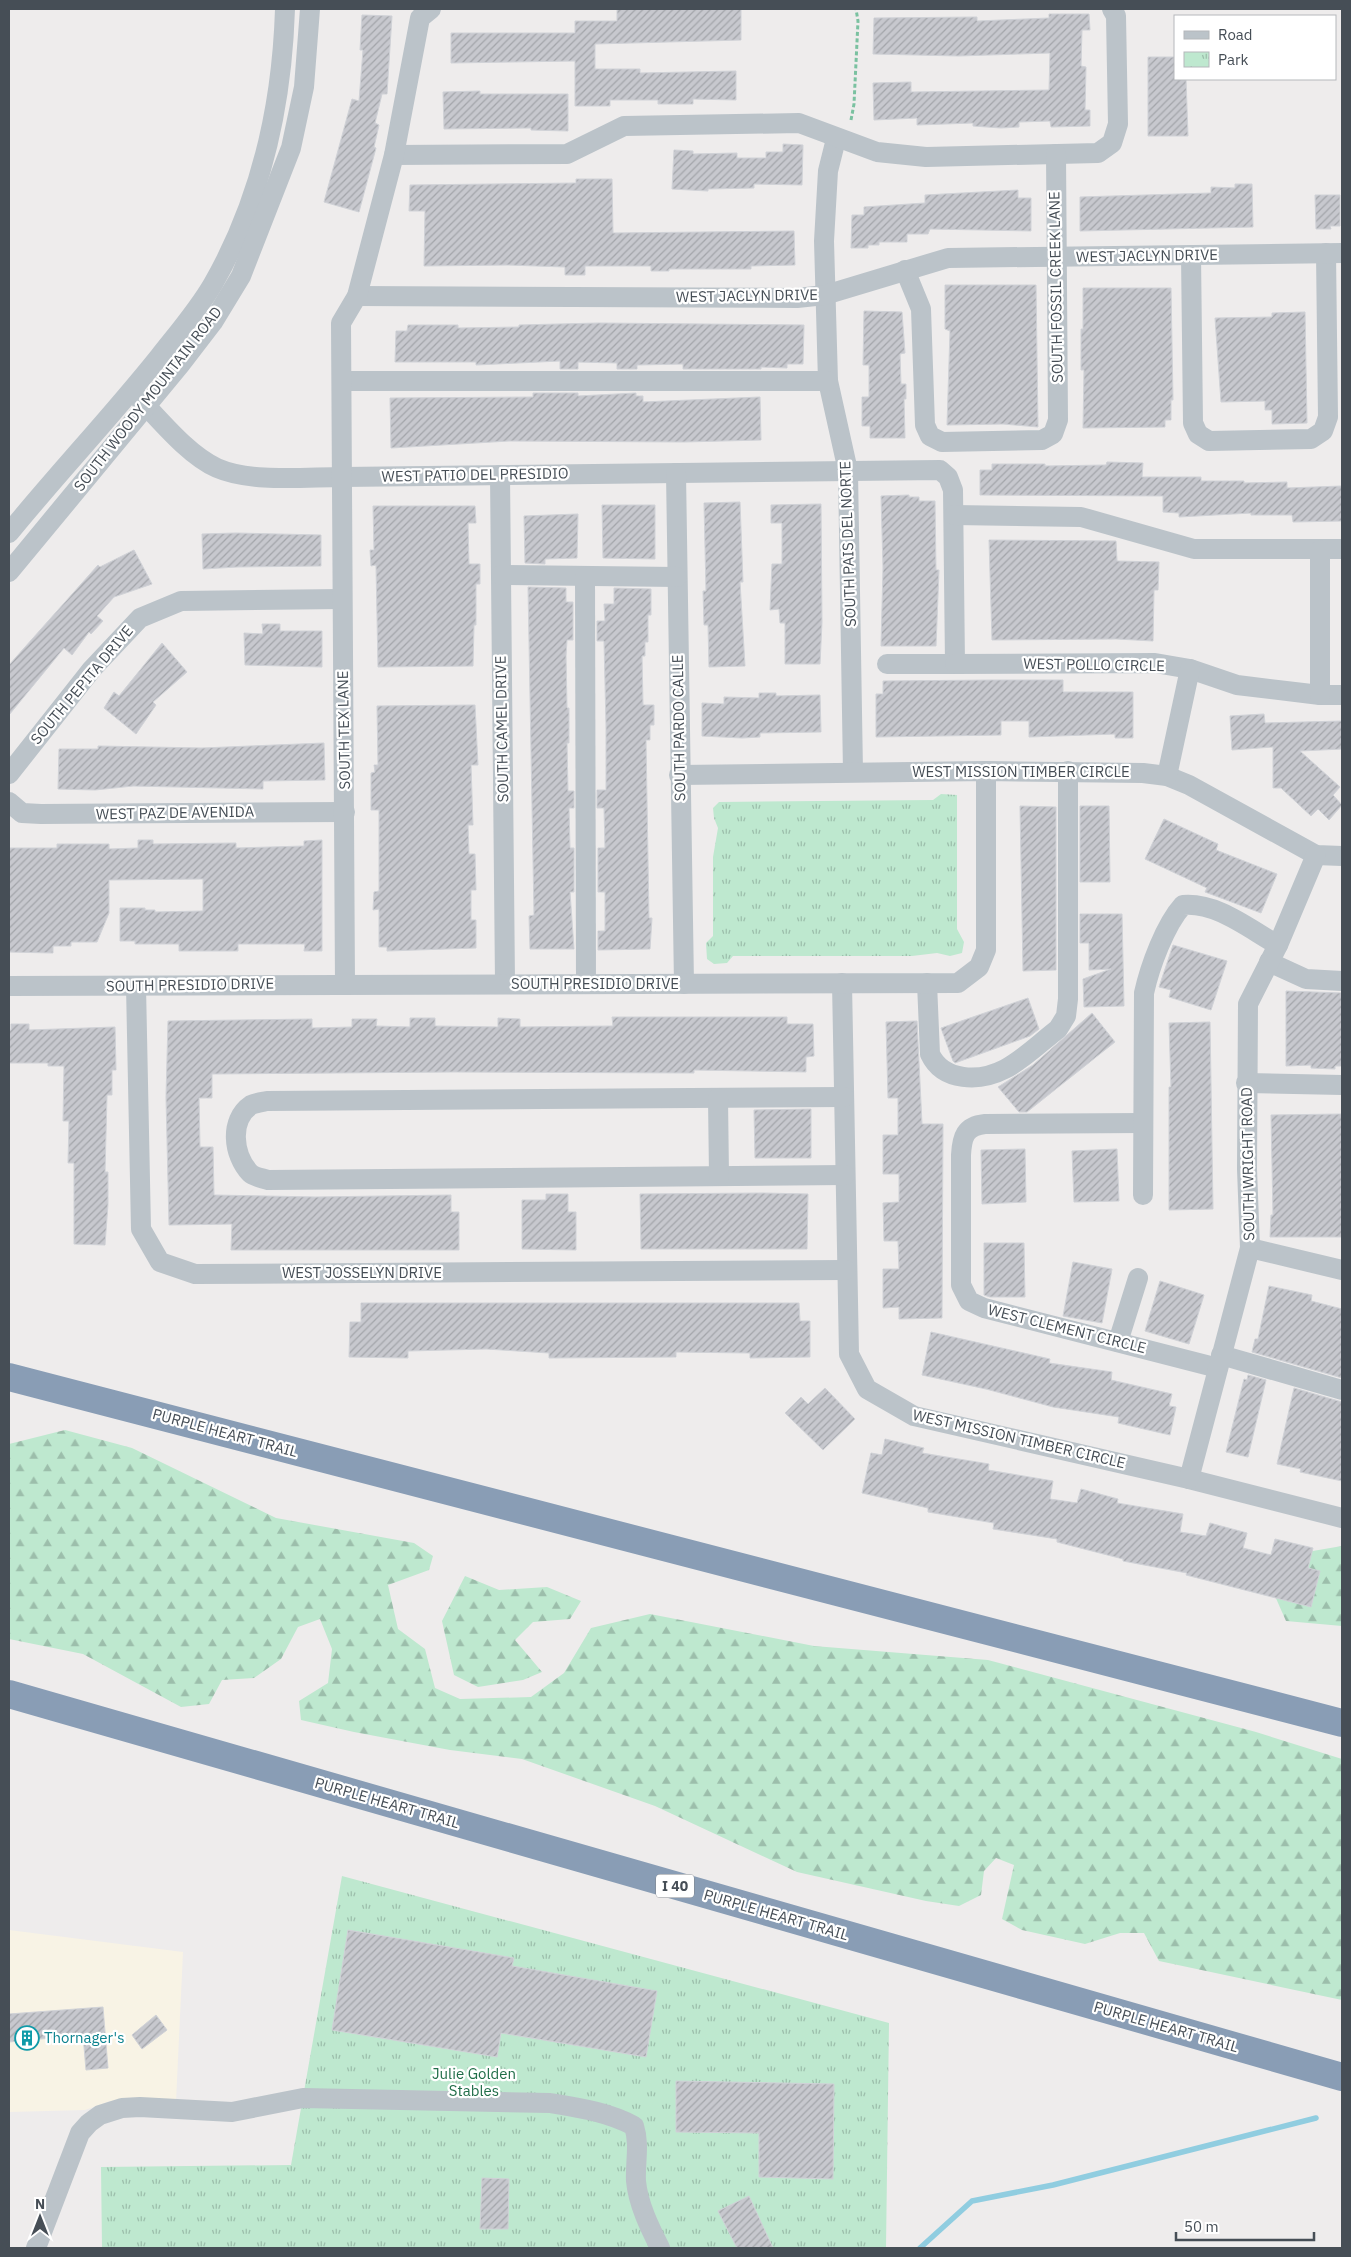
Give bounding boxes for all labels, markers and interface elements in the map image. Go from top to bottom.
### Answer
legend [1174,15,1336,80]
text: Road [1218,25,1253,44]
text: Park [1218,50,1248,69]
street label: SOUTH FOSSIL CREEK LANE [1044,191,1067,383]
street label: WEST JACLYN DRIVE [1076,245,1218,266]
street label: WEST JACLYN DRIVE [676,285,818,306]
street label: SOUTH WOODY MOUNTAIN ROAD [70,302,226,495]
street label: SOUTH PAIS DEL NORTE [835,461,860,627]
street label: WEST PATIO DEL PRESIDIO [381,463,569,486]
street label: SOUTH PEPITA DRIVE [26,621,137,748]
street label: SOUTH PARDO CALLE [668,654,689,802]
street label: WEST POLLO CIRCLE [1023,654,1165,675]
street label: SOUTH CAMEL DRIVE [491,656,512,803]
street label: SOUTH TEX LANE [333,670,354,790]
street label: WEST MISSION TIMBER CIRCLE [912,762,1130,781]
street label: WEST PAZ DE AVENIDA [96,802,255,823]
street label: SOUTH PRESIDIO DRIVE [106,974,274,995]
street label: SOUTH PRESIDIO DRIVE [511,974,679,993]
street label: SOUTH WRIGHT ROAD [1237,1087,1258,1241]
street label: WEST JOSSELYN DRIVE [282,1263,442,1282]
street label: WEST CLEMENT CIRCLE [986,1300,1148,1357]
street label: PURPLE HEART TRAIL [151,1404,300,1461]
street label: WEST MISSION TIMBER CIRCLE [911,1405,1127,1472]
street label: PURPLE HEART TRAIL [313,1773,462,1832]
road number: I 40 [656,1874,694,1898]
street label: PURPLE HEART TRAIL [702,1885,851,1944]
street label: PURPLE HEART TRAIL [1092,1997,1241,2056]
building icon: Thornager's [14,2025,40,2051]
place label: Thornager's [44,2028,125,2047]
park label: Julie Golden Stables [432,2064,516,2100]
north arrow [15,2192,65,2242]
text: N [35,2195,45,2213]
scale bar [1176,2210,1314,2242]
text: 50 m [1184,2217,1219,2236]

